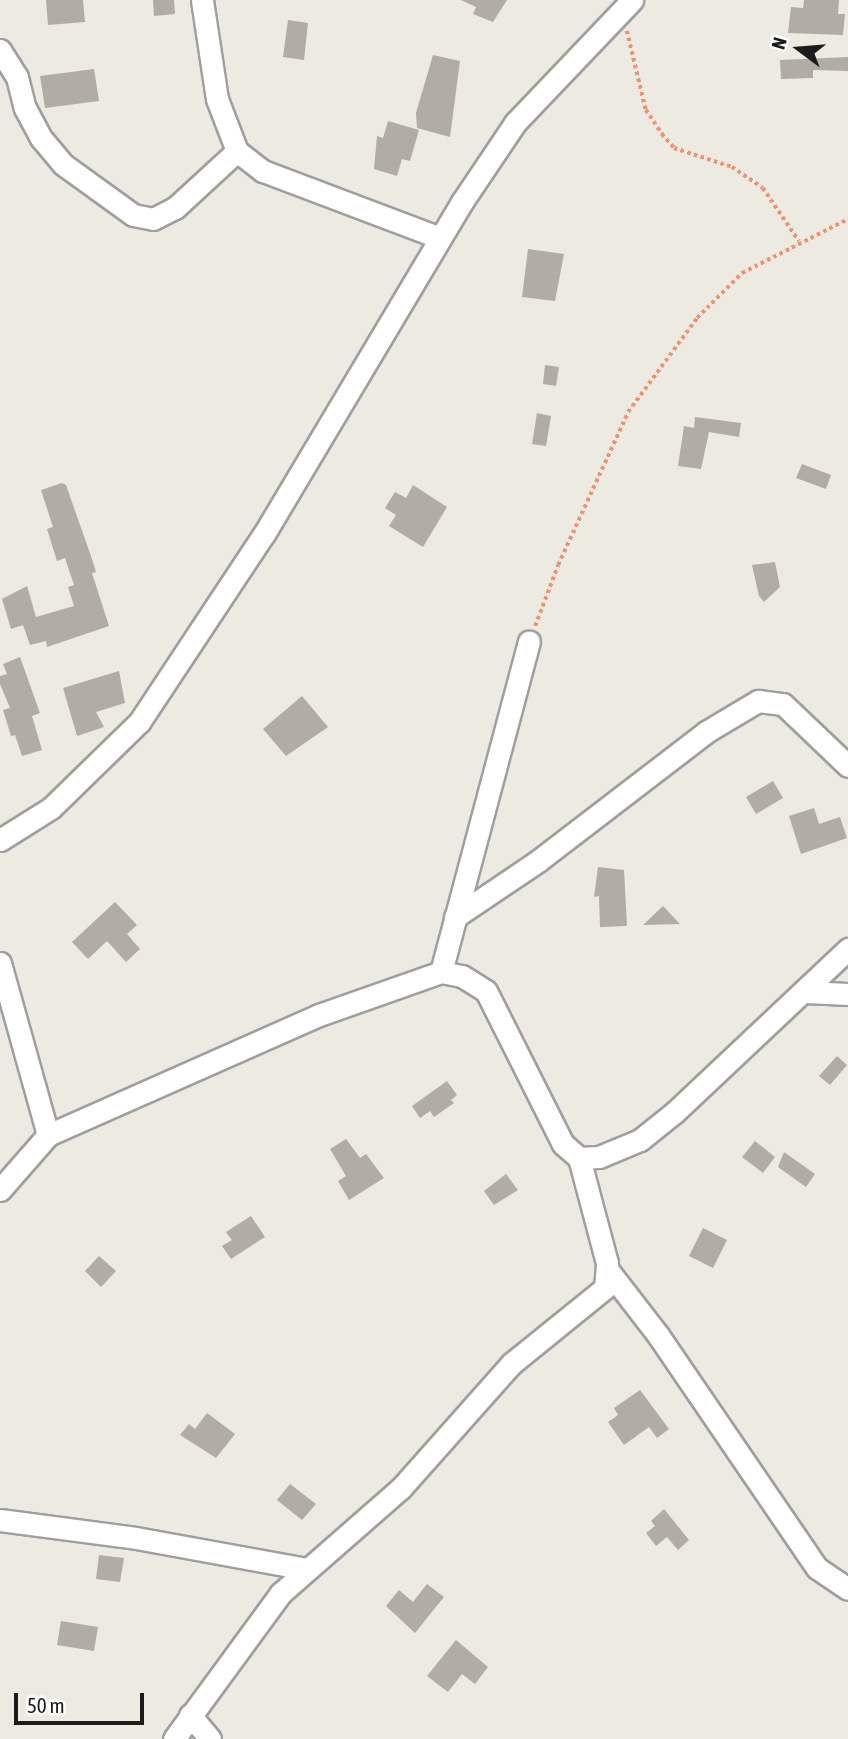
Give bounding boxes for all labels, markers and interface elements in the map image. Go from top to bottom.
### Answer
north arrow [764,14,834,84]
text: N [767,35,791,52]
scale bar [18,1680,147,1724]
text: 50 m [27,1693,65,1717]

